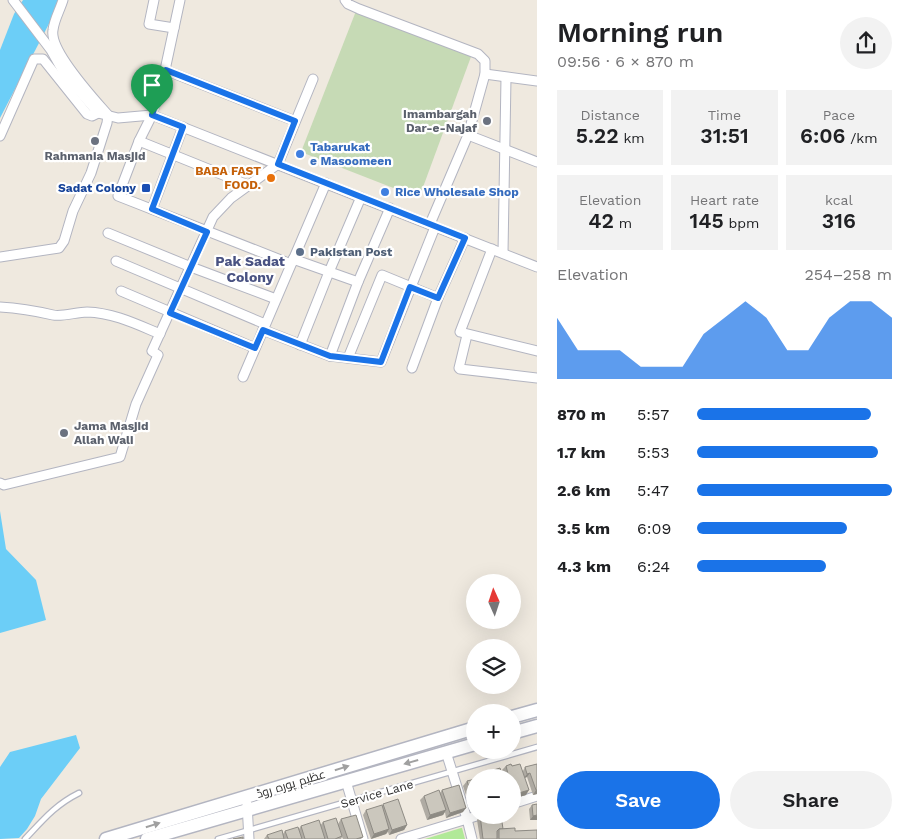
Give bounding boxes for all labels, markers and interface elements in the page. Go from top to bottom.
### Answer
text: Morning run [557,16,723,49]
button: share [840,17,892,69]
text: 09:56 · 6 × 870 m [557,52,694,71]
pin [131,64,173,115]
icon: arrive [138,71,166,99]
place label: Imambargah Dar-e-Najaf [403,107,477,135]
text: Distance [580,107,640,123]
text: Time [708,107,741,123]
text: Pace [823,107,855,123]
marker: Imambargah Dar-e-Najaf [481,115,493,127]
text: 5.22 [576,123,619,148]
text: 31:51 [700,123,749,148]
text: 6:06 [800,123,845,148]
text: km [619,130,645,146]
text: /km [845,130,878,146]
marker: Rahmania Masjid [89,135,101,147]
place label: Tabarukat e Masoomeen [310,140,392,168]
marker: Tabarukat e Masoomeen [294,148,306,160]
place label: Rahmania Masjid [45,149,145,163]
place label: BABA FAST FOOD. [195,164,261,192]
marker: BABA FAST FOOD. [265,172,277,184]
place label: Sadat Colony [58,181,136,195]
marker: Sadat Colony [140,182,152,194]
place label: Rice Wholesale Shop [395,185,519,199]
marker: Rice Wholesale Shop [379,186,391,198]
text: Elevation [579,192,641,208]
text: Heart rate [690,192,759,208]
text: kcal [825,192,853,208]
text: 42 [588,208,614,233]
text: 145 [690,208,724,233]
text: 316 [822,208,856,233]
text: m [614,215,632,231]
text: bpm [724,215,759,231]
place label: Pakistan Post [310,245,393,259]
marker: Pakistan Post [294,246,306,258]
district label: Pak Sadat Colony [215,253,285,285]
text: Elevation [557,265,628,284]
text: 254–258 m [804,265,892,284]
text: 870 m [557,405,606,424]
text: 5:57 [637,405,669,424]
place label: Jama Masjid Allah Wali [74,419,149,447]
marker: Jama Masjid Allah Wali [58,427,70,439]
text: 1.7 km [557,443,606,462]
text: 5:53 [637,443,670,462]
text: 2.6 km [557,481,611,500]
text: 5:47 [637,481,669,500]
text: 3.5 km [557,519,610,538]
text: 6:09 [637,519,671,538]
text: 4.3 km [557,557,611,576]
text: 6:24 [637,557,670,576]
north arrow [466,574,521,629]
map controls [466,574,521,824]
button: layers [466,639,521,694]
button: + [466,704,521,759]
one-way arrow [404,759,419,767]
one-way arrow [335,764,350,772]
street label: عظیم پورہ روڈ [255,767,328,803]
button: − [466,769,521,824]
button: Save [557,771,720,829]
button: Share [730,771,892,829]
street label: Service Lane [339,777,415,811]
one-way arrow [146,820,161,828]

